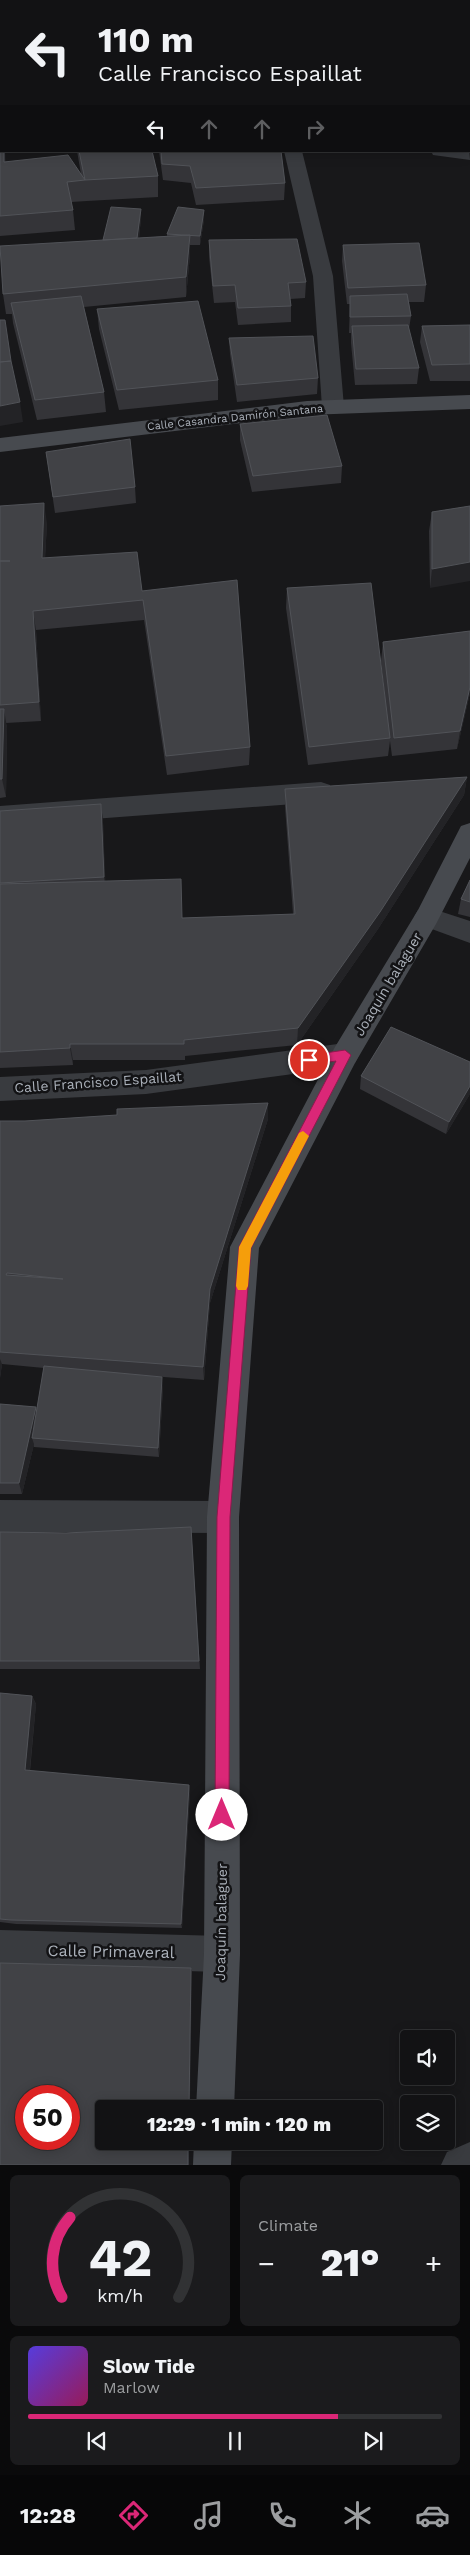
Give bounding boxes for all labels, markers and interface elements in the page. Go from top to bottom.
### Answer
text: 110 m [98,19,194,61]
icon: left [15,20,80,85]
text: Calle Francisco Espaillat [98,61,362,86]
icon: left [142,115,170,143]
icon: ahead [195,115,223,143]
icon: ahead [248,115,276,143]
icon: right [301,115,329,143]
street label: Calle Casandra Damirón Santana [146,402,324,433]
street label: Joaquín balaguer [351,929,425,1038]
pin [288,1039,330,1081]
icon: arrive [295,1046,323,1074]
street label: Calle Francisco Espaillat [14,1068,182,1096]
position arrow [195,1788,247,1840]
street label: Joaquín balaguer [212,1863,230,1981]
street label: Calle Primaveral [47,1941,175,1962]
map controls [400,2030,455,2150]
button: sound [400,2030,455,2085]
speed limit sign: 50 [15,2085,80,2150]
button: layers [400,2095,455,2150]
text: 12:29 · 1 min · 120 m [147,2113,331,2136]
text: Climate [258,2216,318,2235]
text: 42 [88,2228,152,2289]
text: 21° [320,2241,380,2285]
text: − [258,2247,275,2280]
text: + [425,2247,442,2280]
text: km/h [97,2285,143,2306]
text: Slow Tide [103,2355,195,2378]
text: Marlow [103,2378,160,2397]
icon: previous [83,2427,111,2455]
icon: pause [221,2427,249,2455]
icon: next [359,2427,387,2455]
icon: directions [116,2498,151,2533]
icon: music [191,2498,226,2533]
icon: phone [265,2498,300,2533]
icon: climate [340,2498,375,2533]
icon: car [415,2498,450,2533]
text: 12:28 [20,2503,76,2528]

